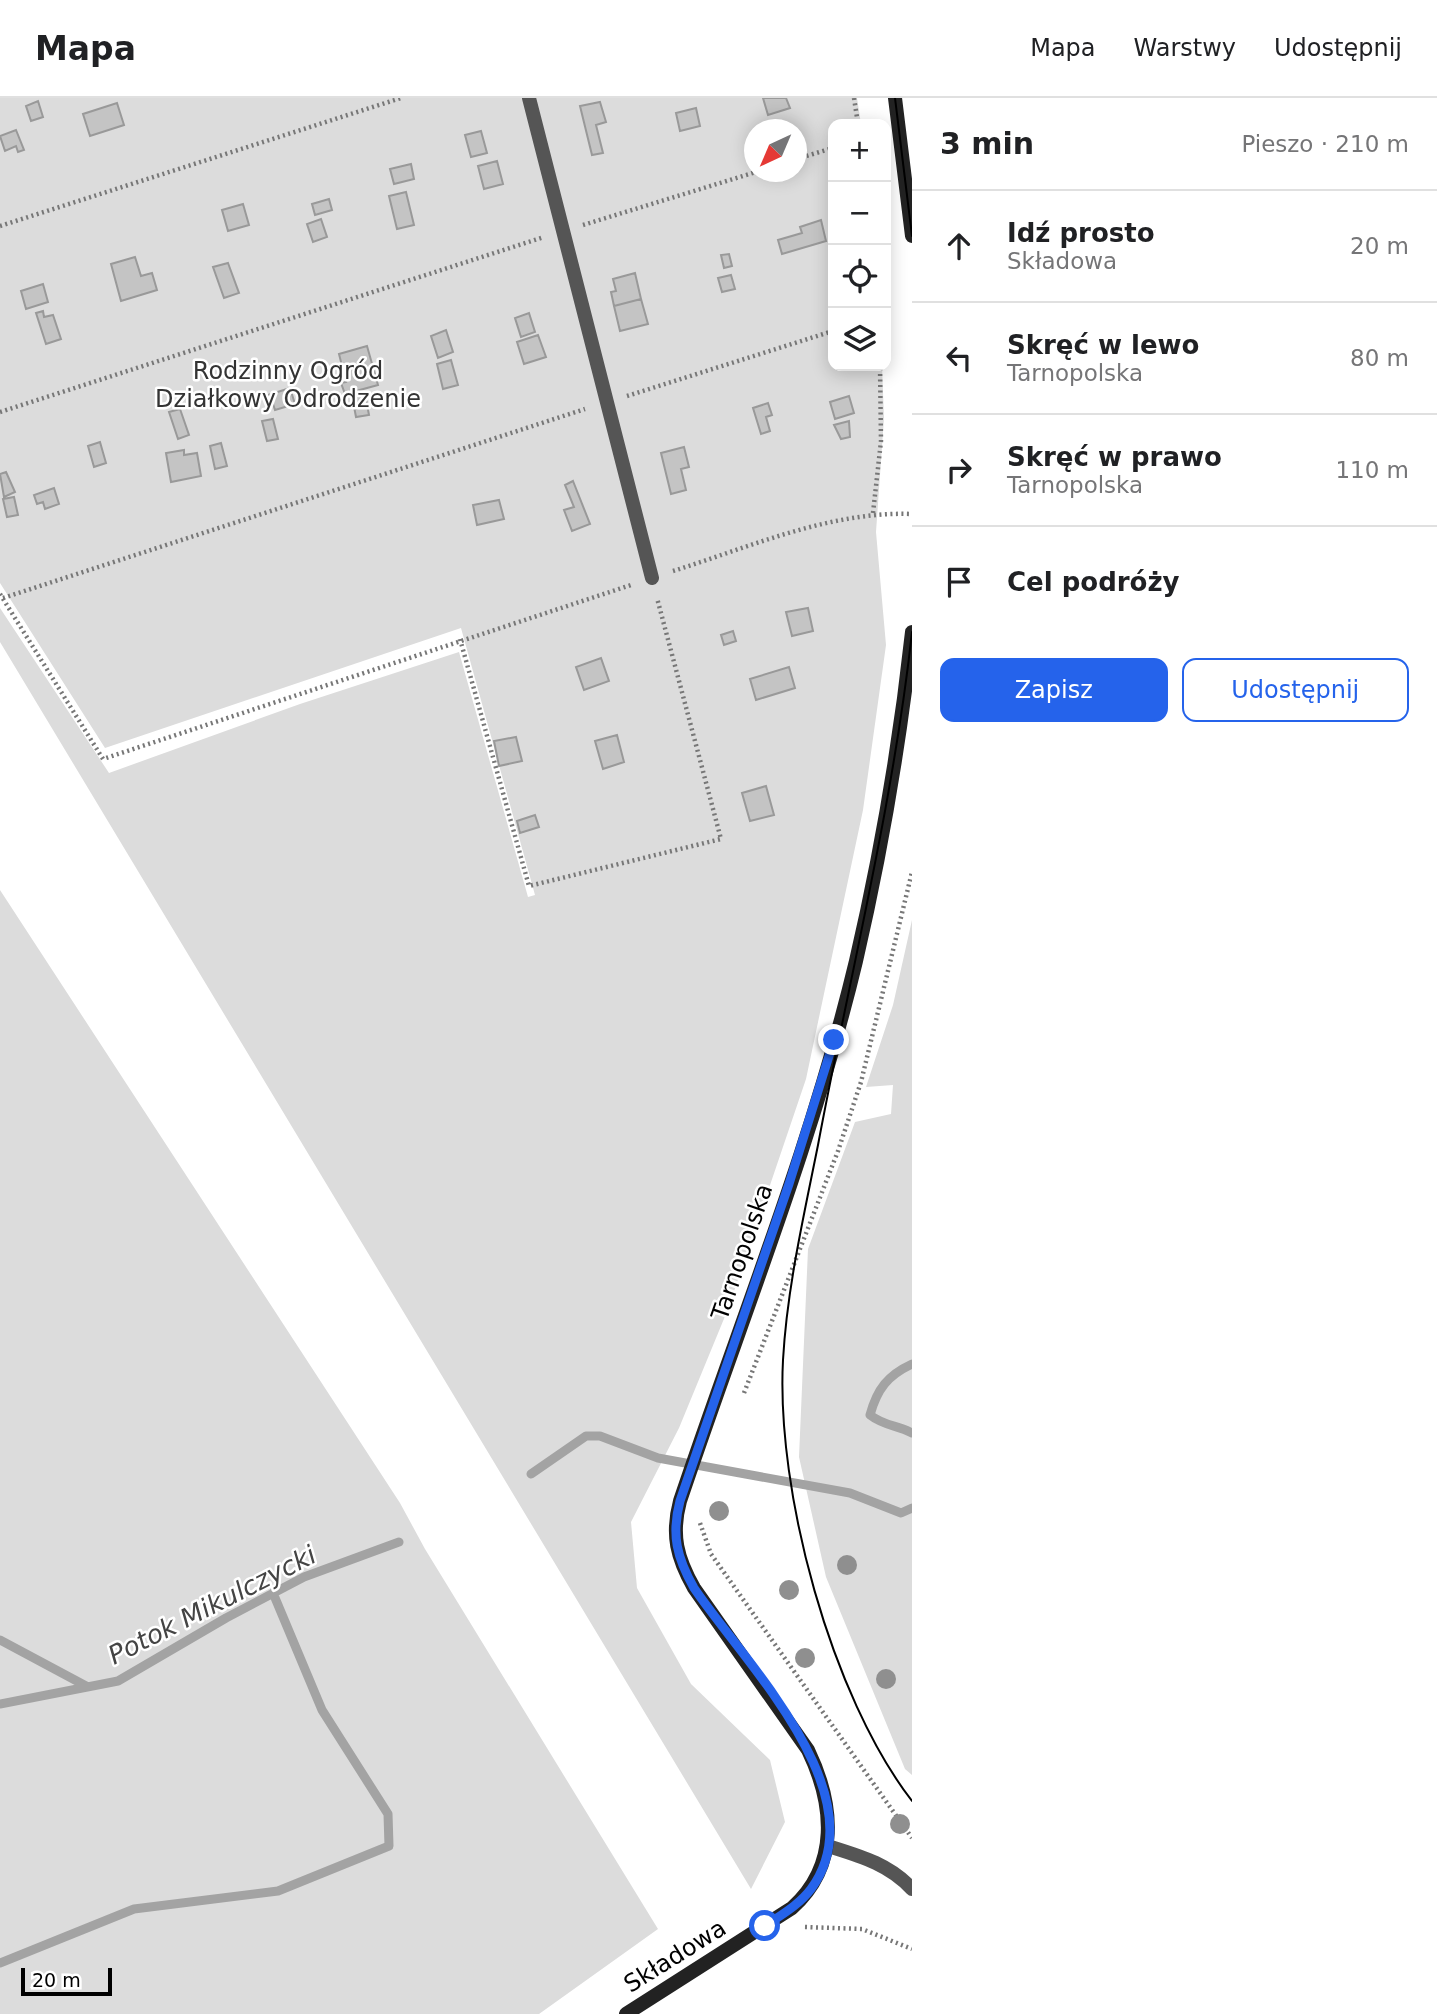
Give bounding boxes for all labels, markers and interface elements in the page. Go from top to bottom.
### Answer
text: Mapa [35,29,136,68]
text: Mapa [1030,34,1096,62]
text: Warstwy [1134,34,1236,62]
text: Udostępnij [1274,34,1402,62]
north arrow [744,119,807,182]
map controls [828,119,891,371]
button: + [828,119,891,182]
text: 3 min [940,126,1034,161]
text: Pieszo · 210 m [1241,131,1409,157]
button: − [828,182,891,245]
text: Idź prosto [1007,218,1155,248]
icon: ahead [940,227,978,265]
text: 20 m [1350,233,1409,259]
button: locate [828,245,891,308]
text: Składowa [1007,248,1117,274]
button: layers [828,308,891,371]
text: Skręć w lewo [1007,330,1199,360]
icon: left [940,339,978,377]
text: 80 m [1350,345,1409,371]
park label: Rodzinny Ogród Działkowy Odrodzenie [155,357,421,413]
text: Tarnopolska [1007,360,1143,386]
text: Skręć w prawo [1007,442,1222,472]
icon: right [940,451,978,489]
text: 110 m [1335,457,1409,483]
text: Tarnopolska [1007,472,1143,498]
icon: arrive [940,563,978,601]
text: Cel podróży [1007,567,1180,597]
button: Zapisz [940,658,1168,722]
button: Udostępnij [1182,658,1409,722]
route end [818,1024,849,1055]
street label: Tarnopolska [705,1180,778,1325]
water label: Potok Mikulczycki [103,1539,322,1670]
route start [749,1910,780,1941]
street label: Składowa [619,1914,731,1998]
scale bar [21,1965,112,1997]
text: 20 m [32,1969,81,1991]

